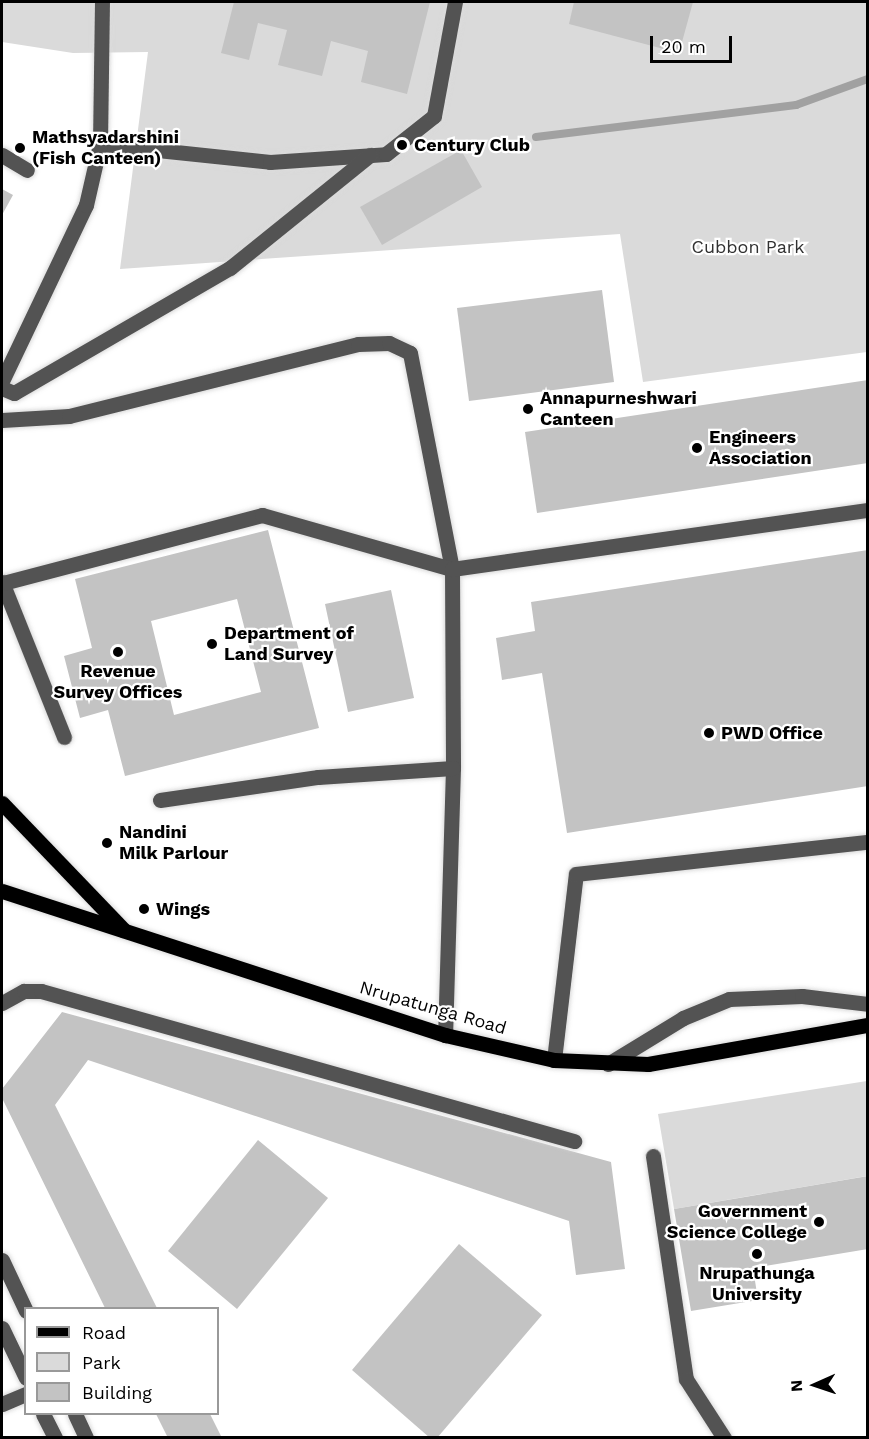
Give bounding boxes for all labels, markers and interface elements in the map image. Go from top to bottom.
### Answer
scale bar [653,24,736,62]
text: 20 m [661,36,706,57]
place label: Mathsyadarshini (Fish Canteen) [32,127,179,170]
place label: Century Club [414,134,530,156]
marker: Century Club [395,138,409,152]
marker: Mathsyadarshini (Fish Canteen) [13,141,27,155]
park label: Cubbon Park [692,236,804,258]
place label: Annapurneshwari Canteen [540,388,697,430]
marker: Annapurneshwari Canteen [521,402,535,416]
place label: Engineers Association [709,427,812,470]
marker: Engineers Association [690,441,704,455]
place label: Department of Land Survey [224,623,354,666]
marker: Department of Land Survey [205,637,219,651]
marker: Revenue Survey Offices [111,645,125,659]
place label: Revenue Survey Offices [53,661,183,704]
place label: PWD Office [721,722,823,744]
marker: PWD Office [702,726,716,740]
place label: Nandini Milk Parlour [119,822,229,864]
marker: Nandini Milk Parlour [100,836,114,850]
place label: Wings [156,898,210,920]
marker: Wings [137,902,151,916]
street label: Nrupatunga Road [357,977,509,1039]
place label: Government Science College [667,1201,807,1244]
marker: Government Science College [812,1215,826,1229]
marker: Nrupathunga University [750,1247,764,1261]
place label: Nrupathunga University [699,1263,815,1306]
legend [24,1307,219,1415]
text: Road [82,1322,126,1343]
text: Park [82,1352,121,1373]
north arrow [785,1355,845,1415]
text: N [787,1380,806,1392]
text: Building [82,1382,152,1403]

